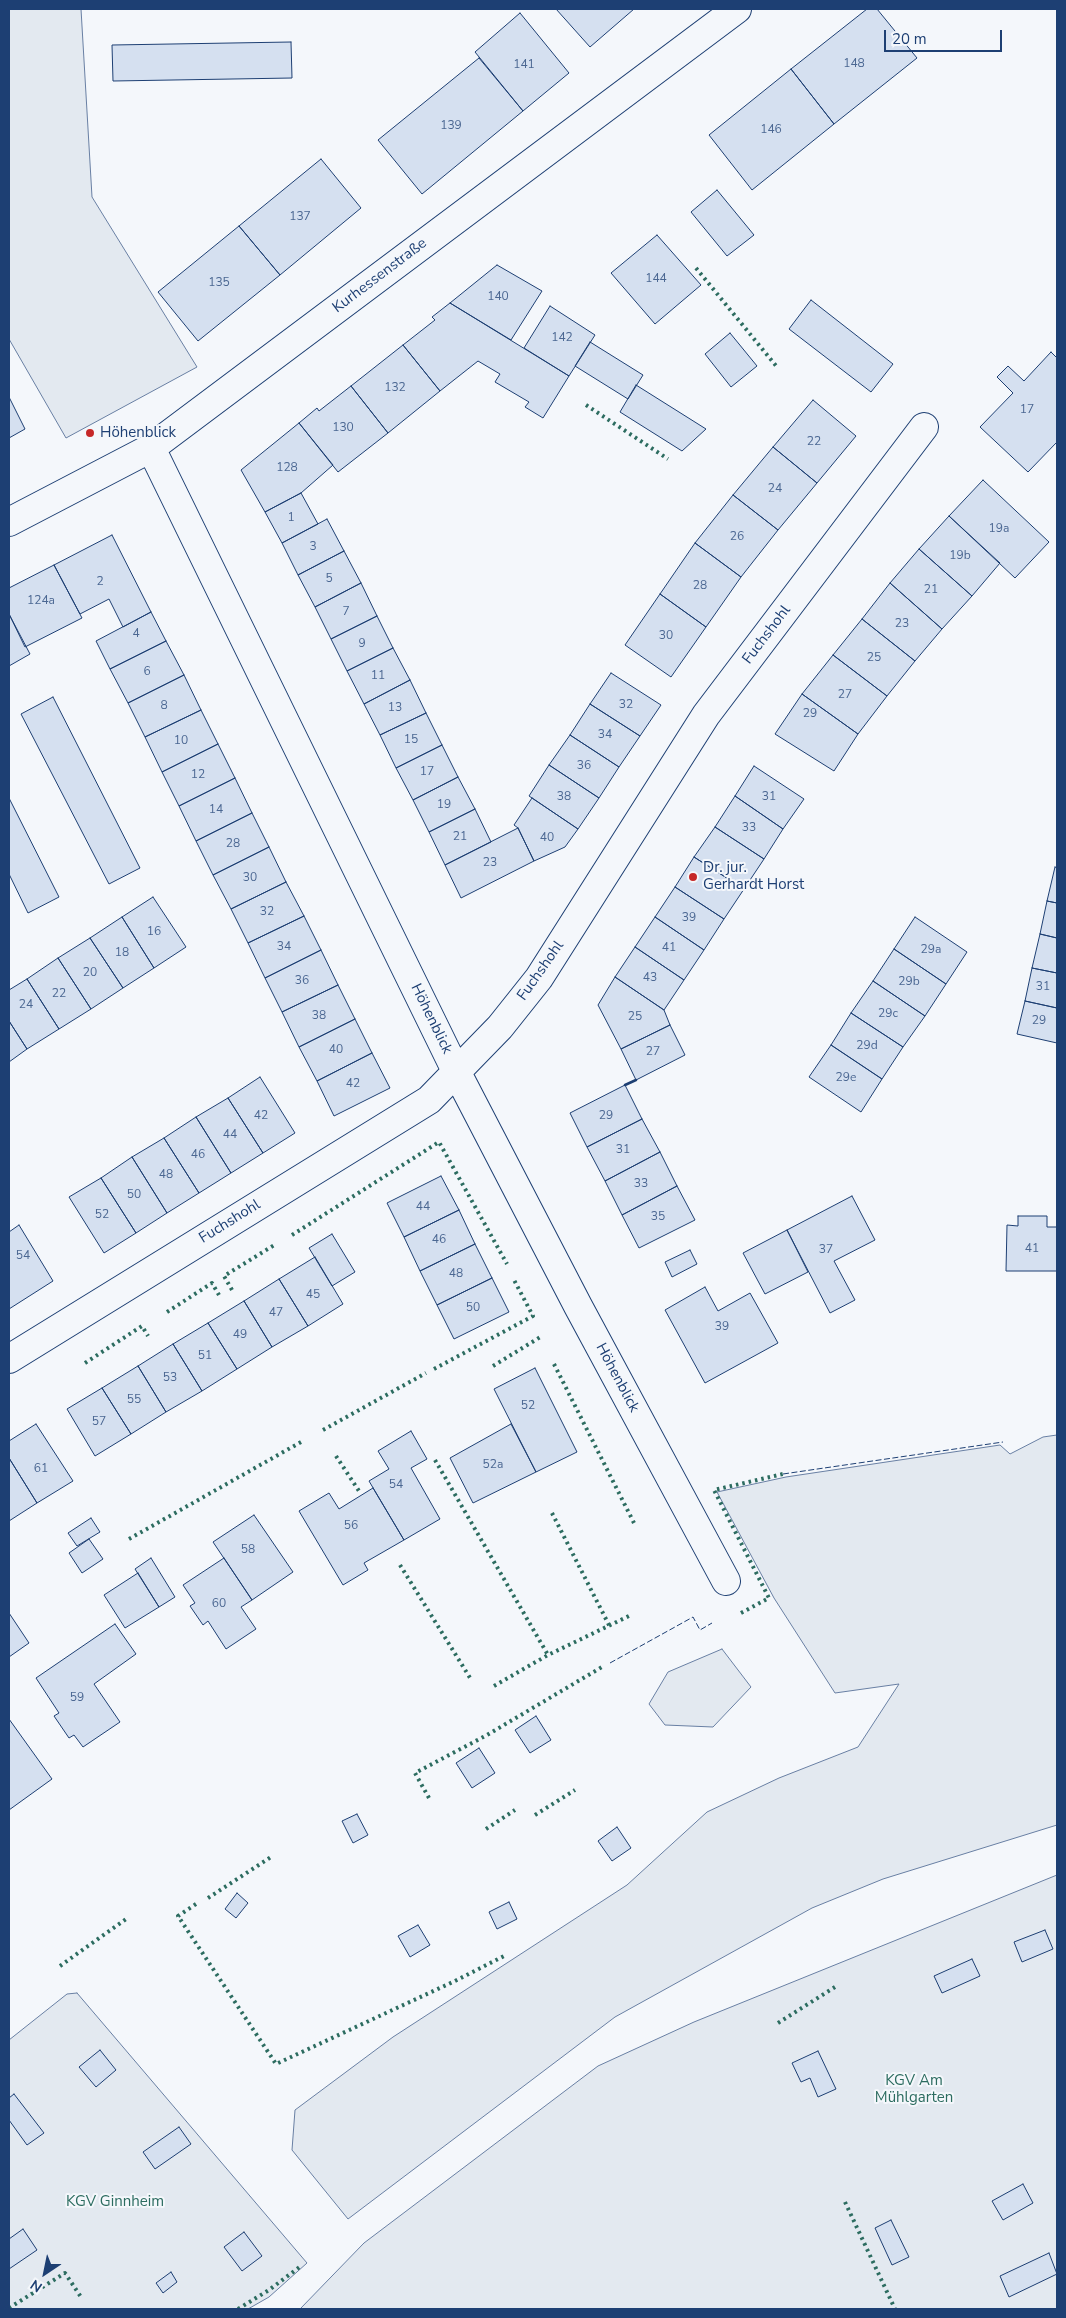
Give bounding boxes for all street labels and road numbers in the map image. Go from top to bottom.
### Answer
street label: Kurhessenstraße [329,235,431,317]
street label: Fuchshohl [739,602,795,668]
street label: Fuchshohl [514,938,568,1004]
street label: Höhenblick [406,981,456,1057]
street label: Fuchshohl [196,1196,264,1248]
street label: Höhenblick [591,1340,643,1416]

